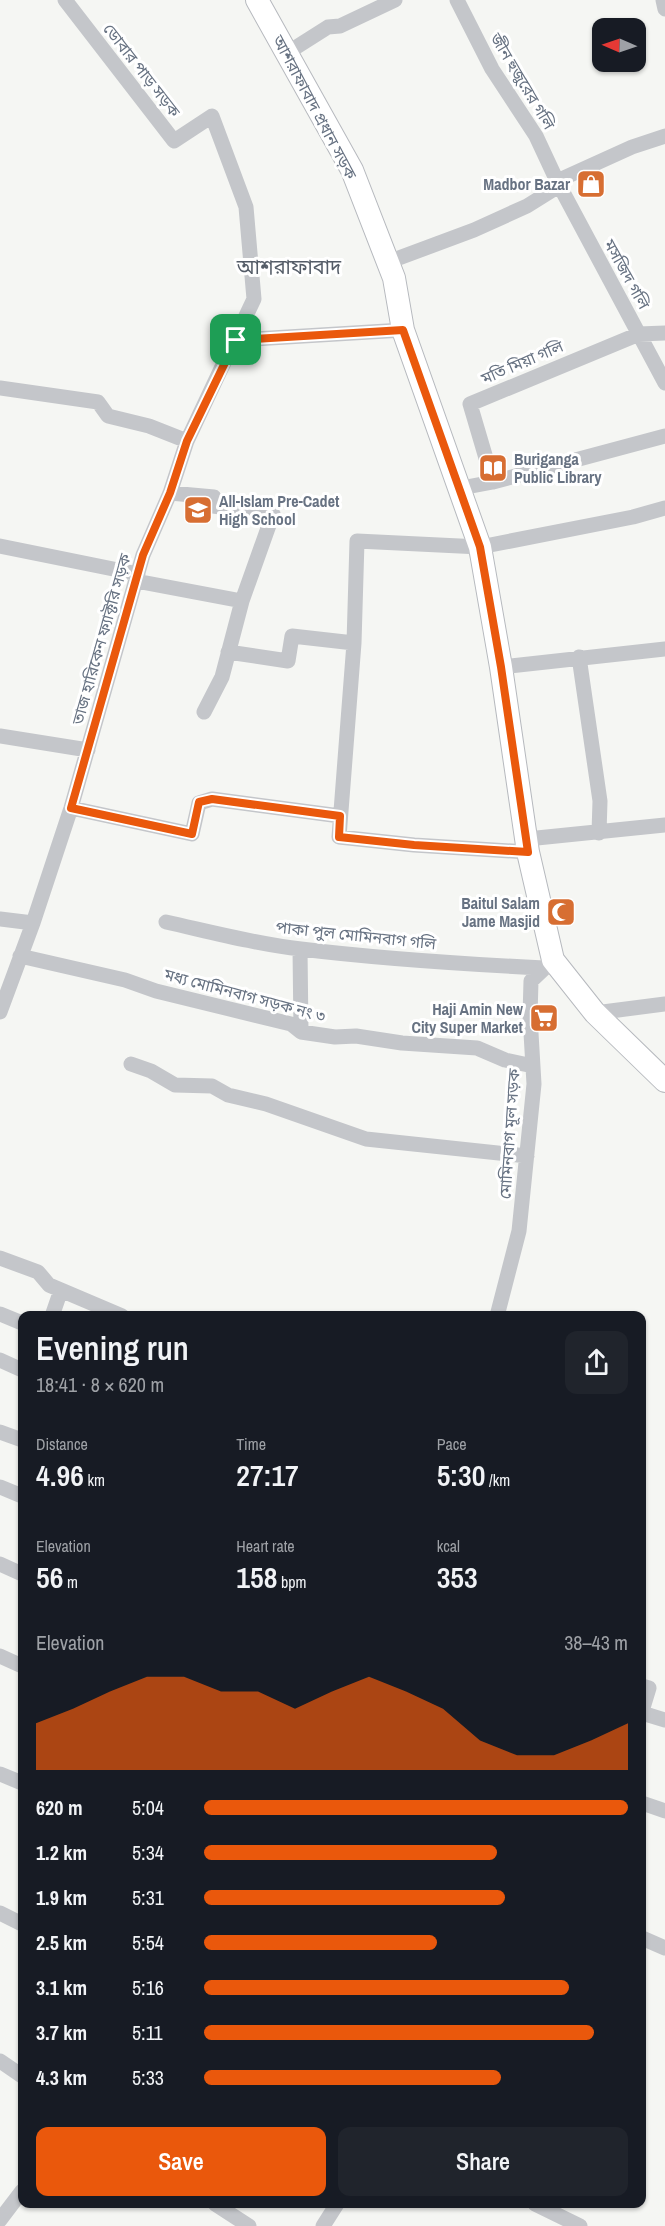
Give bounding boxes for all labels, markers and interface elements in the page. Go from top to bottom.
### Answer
north arrow [592,18,646,72]
map controls [592,18,646,72]
street label: ডোবার পাড় সড়ক [98,19,186,122]
street label: জীন হুজুরের গলি [485,28,561,134]
street label: আশরাফাবাদ প্রধান সড়ক [267,30,363,184]
shop icon: Madbor Bazar [575,168,607,200]
place label: Madbor Bazar [483,173,571,195]
street label: মসজিদ গলি [598,234,655,313]
district label: আশরাফাবাদ [236,253,342,280]
pin [210,314,261,365]
icon: arrive [219,323,252,356]
street label: মতি মিয়া গলি [477,335,567,390]
place label: Buriganga Public Library [514,448,602,488]
library icon: Buriganga Public Library [477,452,509,484]
place label: All-Islam Pre-Cadet High School [219,490,340,530]
school or university icon: All-Islam Pre-Cadet High School [182,494,214,526]
street label: তাজ হারিকেন ফ্যাক্টরি সড়ক [66,550,136,728]
place label: Baitul Salam Jame Masjid [461,892,540,932]
mosque icon: Baitul Salam Jame Masjid [545,896,577,928]
street label: পাকা পুল মোমিনবাগ গলি [275,916,437,954]
street label: মধ্য মোমিনবাগ সড়ক নং ৩ [161,963,329,1027]
place label: Haji Amin New City Super Market [411,998,524,1038]
supermarket icon: Haji Amin New City Super Market [528,1002,560,1034]
street label: মোমিনবাগ মূল সড়ক [493,1067,525,1200]
text: Evening run [36,1326,189,1370]
button: share [565,1331,628,1394]
text: 18:41 · 8 × 620 m [36,1371,164,1398]
text: Distance [36,1433,88,1455]
text: Time [236,1433,266,1455]
text: Pace [437,1433,467,1455]
text: 4.96 [36,1455,84,1495]
text: 27:17 [236,1455,299,1495]
text: 5:30 [437,1455,485,1495]
text: km [84,1469,105,1491]
text: /km [485,1469,510,1491]
text: Elevation [36,1535,91,1557]
text: Heart rate [236,1535,295,1557]
text: kcal [437,1535,460,1557]
text: 56 [36,1557,63,1597]
text: 158 [236,1557,277,1597]
text: 353 [437,1557,478,1597]
text: m [63,1571,78,1593]
text: bpm [277,1571,307,1593]
text: Elevation [36,1629,104,1656]
text: 38–43 m [564,1629,628,1656]
text: 620 m [36,1794,83,1821]
text: 5:04 [132,1794,164,1821]
text: 1.2 km [36,1839,87,1866]
text: 5:34 [132,1839,164,1866]
text: 1.9 km [36,1884,87,1911]
text: 5:31 [132,1884,164,1911]
text: 2.5 km [36,1929,87,1956]
text: 5:54 [132,1929,164,1956]
text: 3.1 km [36,1974,87,2001]
text: 5:16 [132,1974,164,2001]
text: 3.7 km [36,2019,87,2046]
text: 5:11 [132,2019,163,2046]
text: 4.3 km [36,2064,87,2091]
text: 5:33 [132,2064,164,2091]
button: Save [36,2127,326,2196]
button: Share [338,2127,628,2196]

